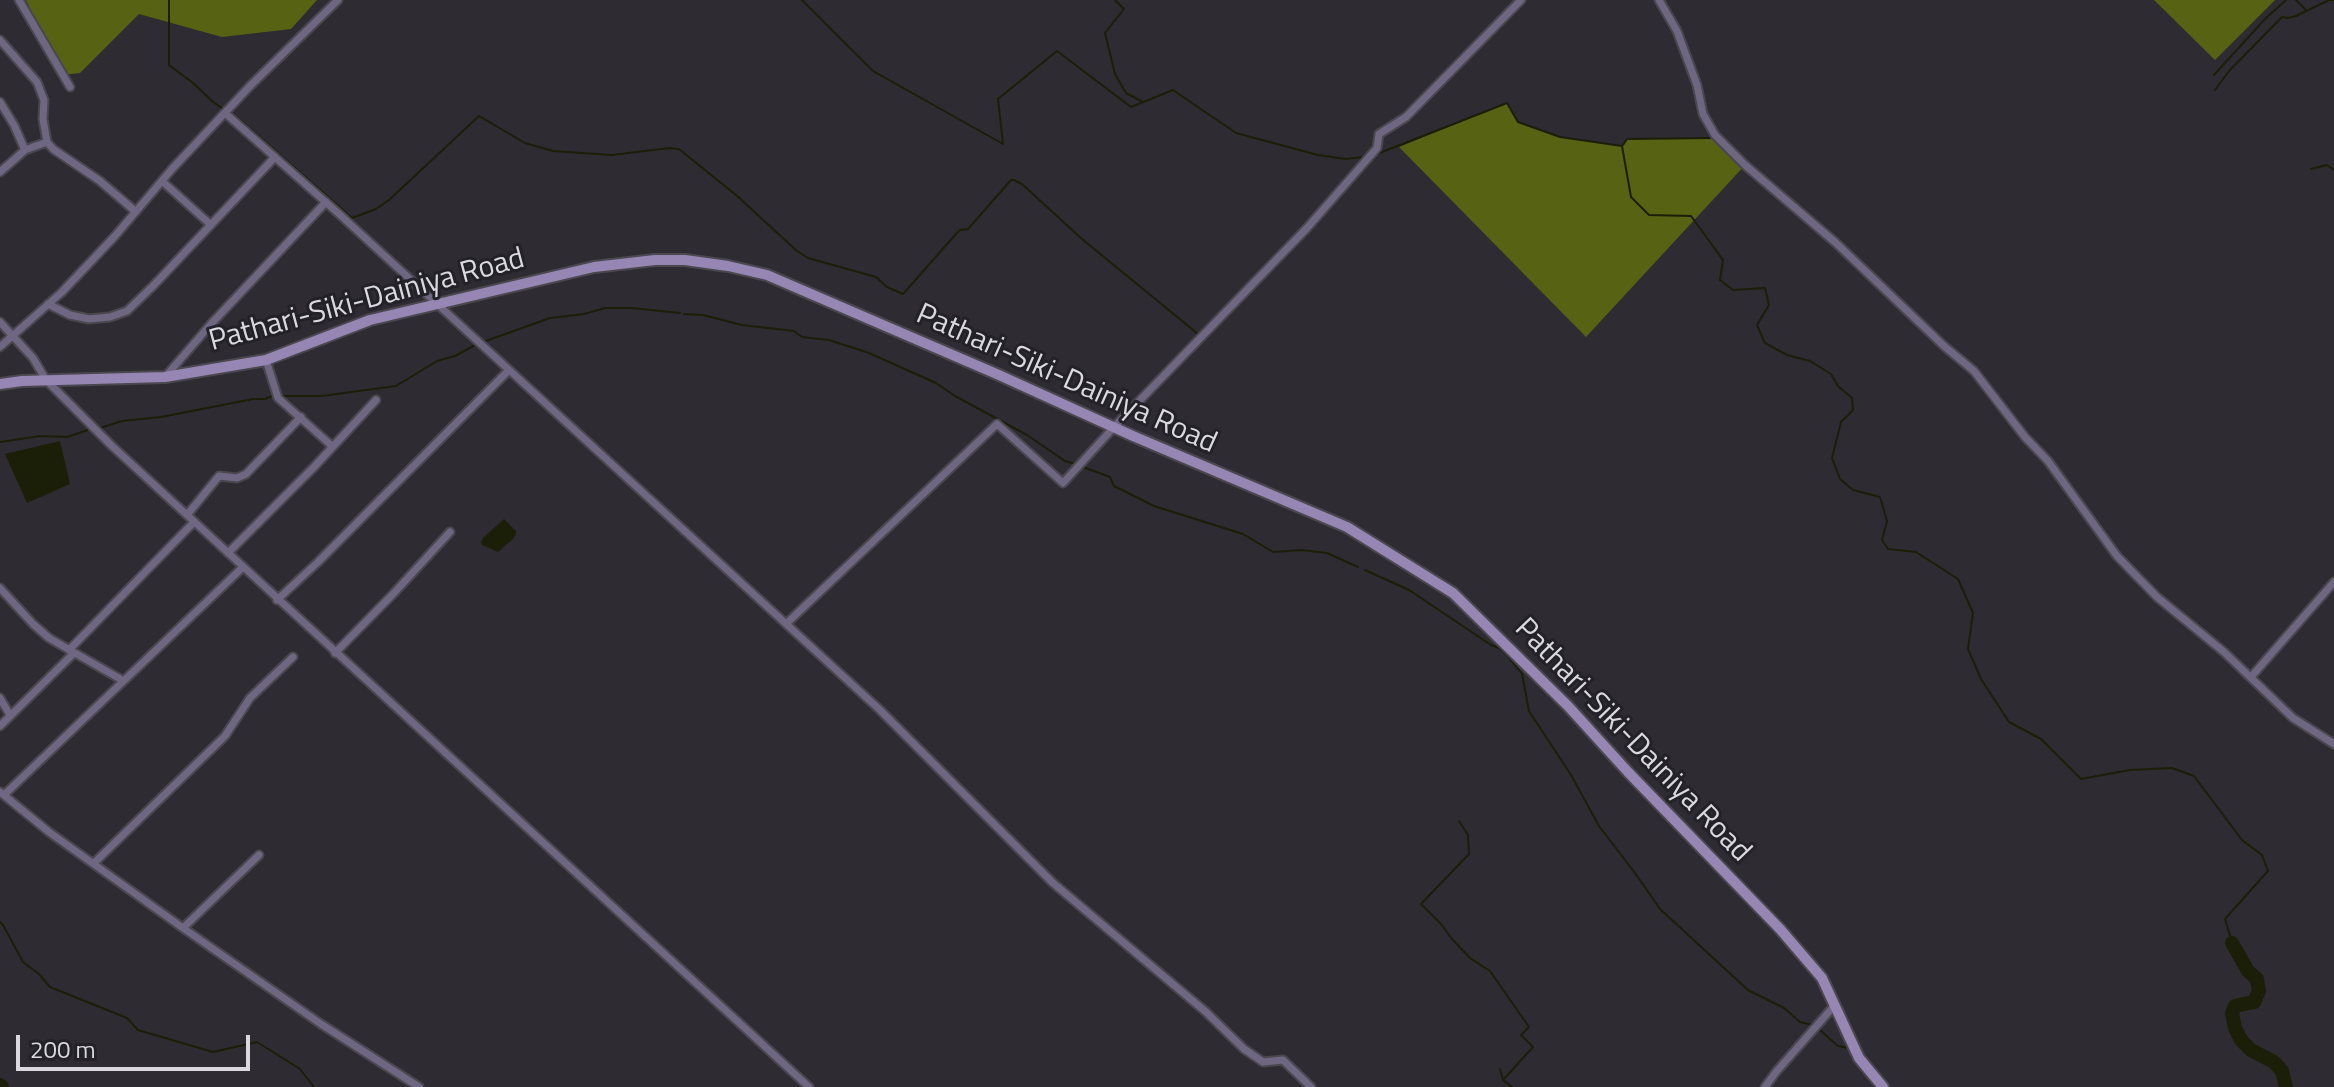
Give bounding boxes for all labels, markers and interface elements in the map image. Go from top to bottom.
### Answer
street label: Pathari-Siki-Dainiya Road [205,242,529,360]
street label: Pathari-Siki-Dainiya Road [910,297,1222,463]
street label: Pathari-Siki-Dainiya Road [1506,612,1758,870]
scale bar [20,1019,254,1069]
text: 200 m [30,1031,96,1067]

